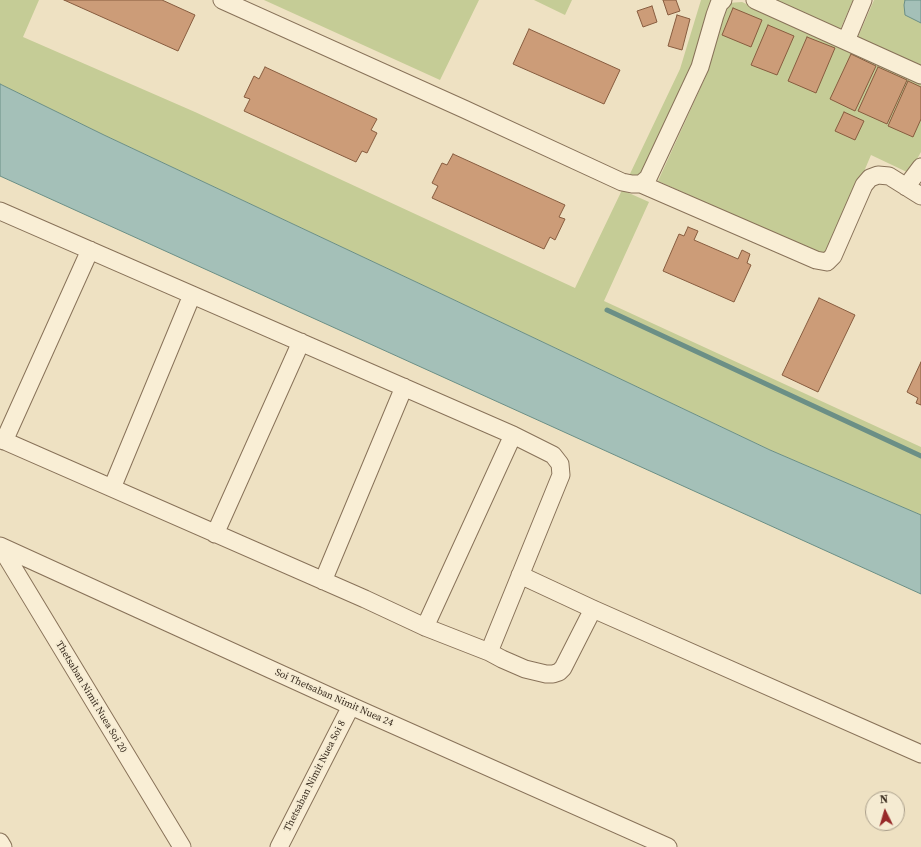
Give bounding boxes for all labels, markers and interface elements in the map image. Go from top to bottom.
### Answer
street label: Thetsaban Nimit Nuea Soi 20 [53,639,129,755]
street label: Soi Thetsaban Nimit Nuea 24 [273,666,395,730]
street label: Thetsaban Nimit Nuea Soi 8 [282,718,348,834]
north arrow [865,791,905,831]
text: N [879,792,889,807]

